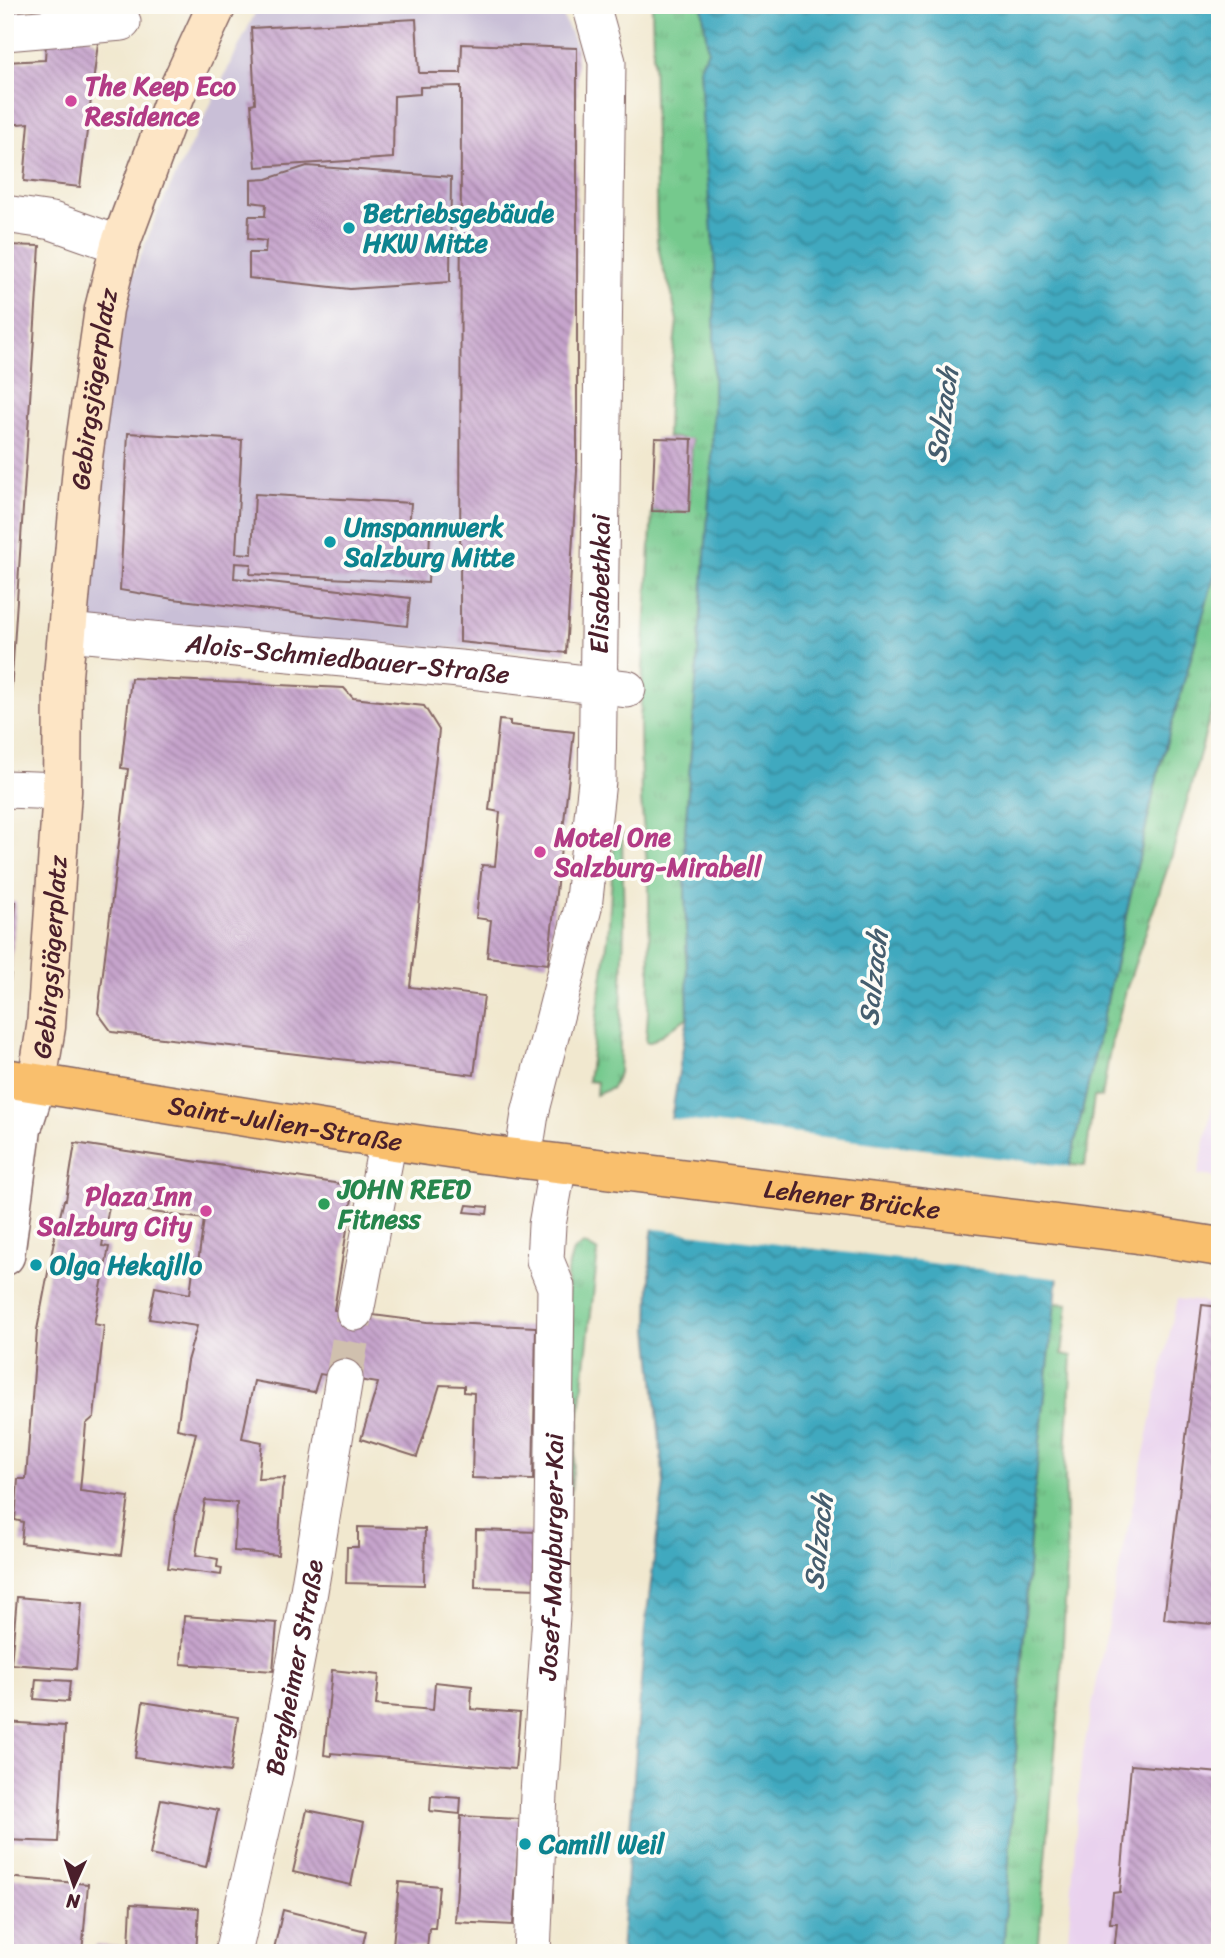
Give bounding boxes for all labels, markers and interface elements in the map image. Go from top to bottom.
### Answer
place label: The Keep Eco Residence [84,63,237,139]
marker: The Keep Eco Residence [63,93,79,109]
place label: Betriebsgebäude HKW Mitte [363,190,554,266]
marker: Betriebsgebäude HKW Mitte [341,220,357,236]
street label: Gebirgsjägerplatz [57,282,132,492]
water label: Salzach [911,362,973,466]
place label: Umspannwerk Salzburg Mitte [343,504,515,580]
street label: Elisabethkai [576,513,624,654]
marker: Umspannwerk Salzburg Mitte [322,534,338,550]
street label: Alois-Schmiedbauer-Straße [183,620,512,698]
place label: Motel One Salzburg-Mirabell [553,814,763,890]
marker: Motel One Salzburg-Mirabell [532,844,548,860]
street label: Gebirgsjägerplatz [18,853,81,1062]
water label: Salzach [844,926,903,1028]
street label: Saint-Julien-Straße [165,1082,406,1165]
place label: JOHN REED Fitness [336,1166,471,1242]
street label: Lehener Brücke [761,1166,943,1233]
place label: Plaza Inn Salzburg City [36,1173,192,1249]
marker: JOHN REED Fitness [316,1196,332,1212]
marker: Plaza Inn Salzburg City [198,1203,214,1219]
place label: Olga Hekajllo [50,1242,203,1288]
marker: Olga Hekajllo [28,1257,44,1273]
street label: Josef-Mayburger-Kai [524,1432,577,1682]
water label: Salzach [789,1490,848,1592]
street label: Bergheimer Straße [251,1555,337,1780]
place label: Camill Weil [538,1821,666,1867]
marker: Camill Weil [517,1836,533,1852]
north arrow [38,1850,108,1920]
text: N [65,1885,82,1918]

